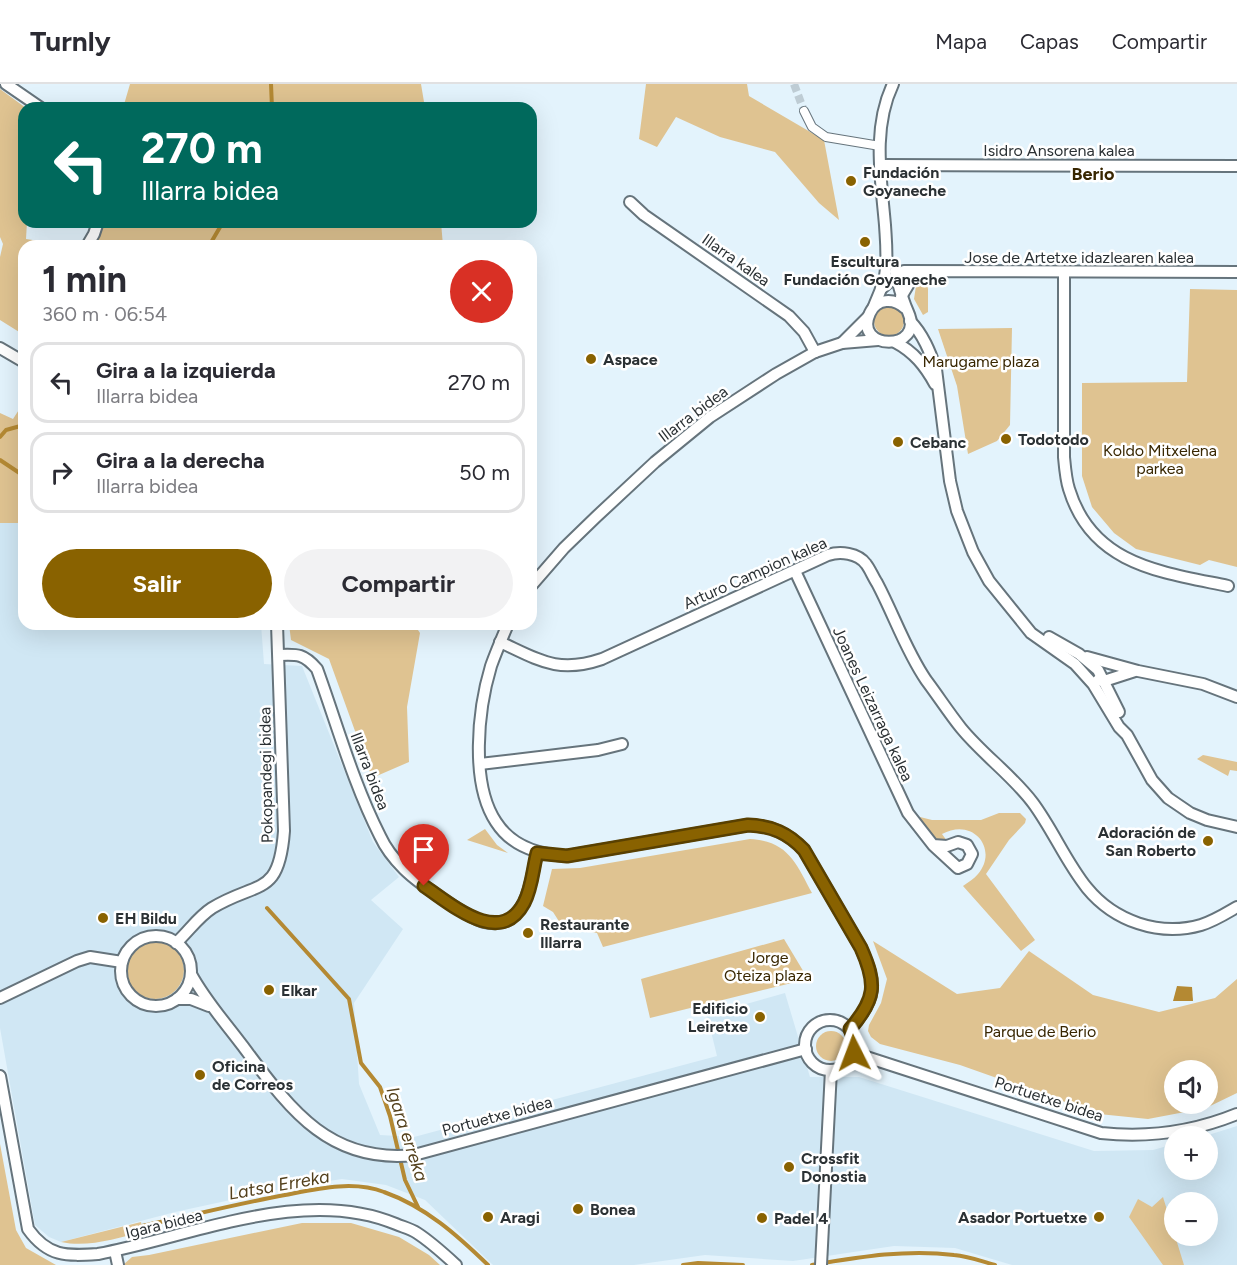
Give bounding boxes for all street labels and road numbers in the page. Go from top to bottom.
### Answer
street label: Isidro Ansorena kalea [983,141,1135,160]
street label: Illarra kalea [698,230,774,290]
street label: Jose de Artetxe idazlearen kalea [964,248,1194,267]
street label: Illarra bidea [655,382,731,446]
street label: Arturo Campion kalea [680,533,830,613]
street label: Joanes Leizarraga kalea [829,624,917,784]
street label: Pokopandegi bidea [255,707,277,843]
street label: Illarra bidea [346,729,394,813]
street label: Portuetxe bidea [992,1072,1106,1126]
street label: Portuetxe bidea [440,1092,554,1140]
street label: Igara bidea [123,1205,205,1243]

